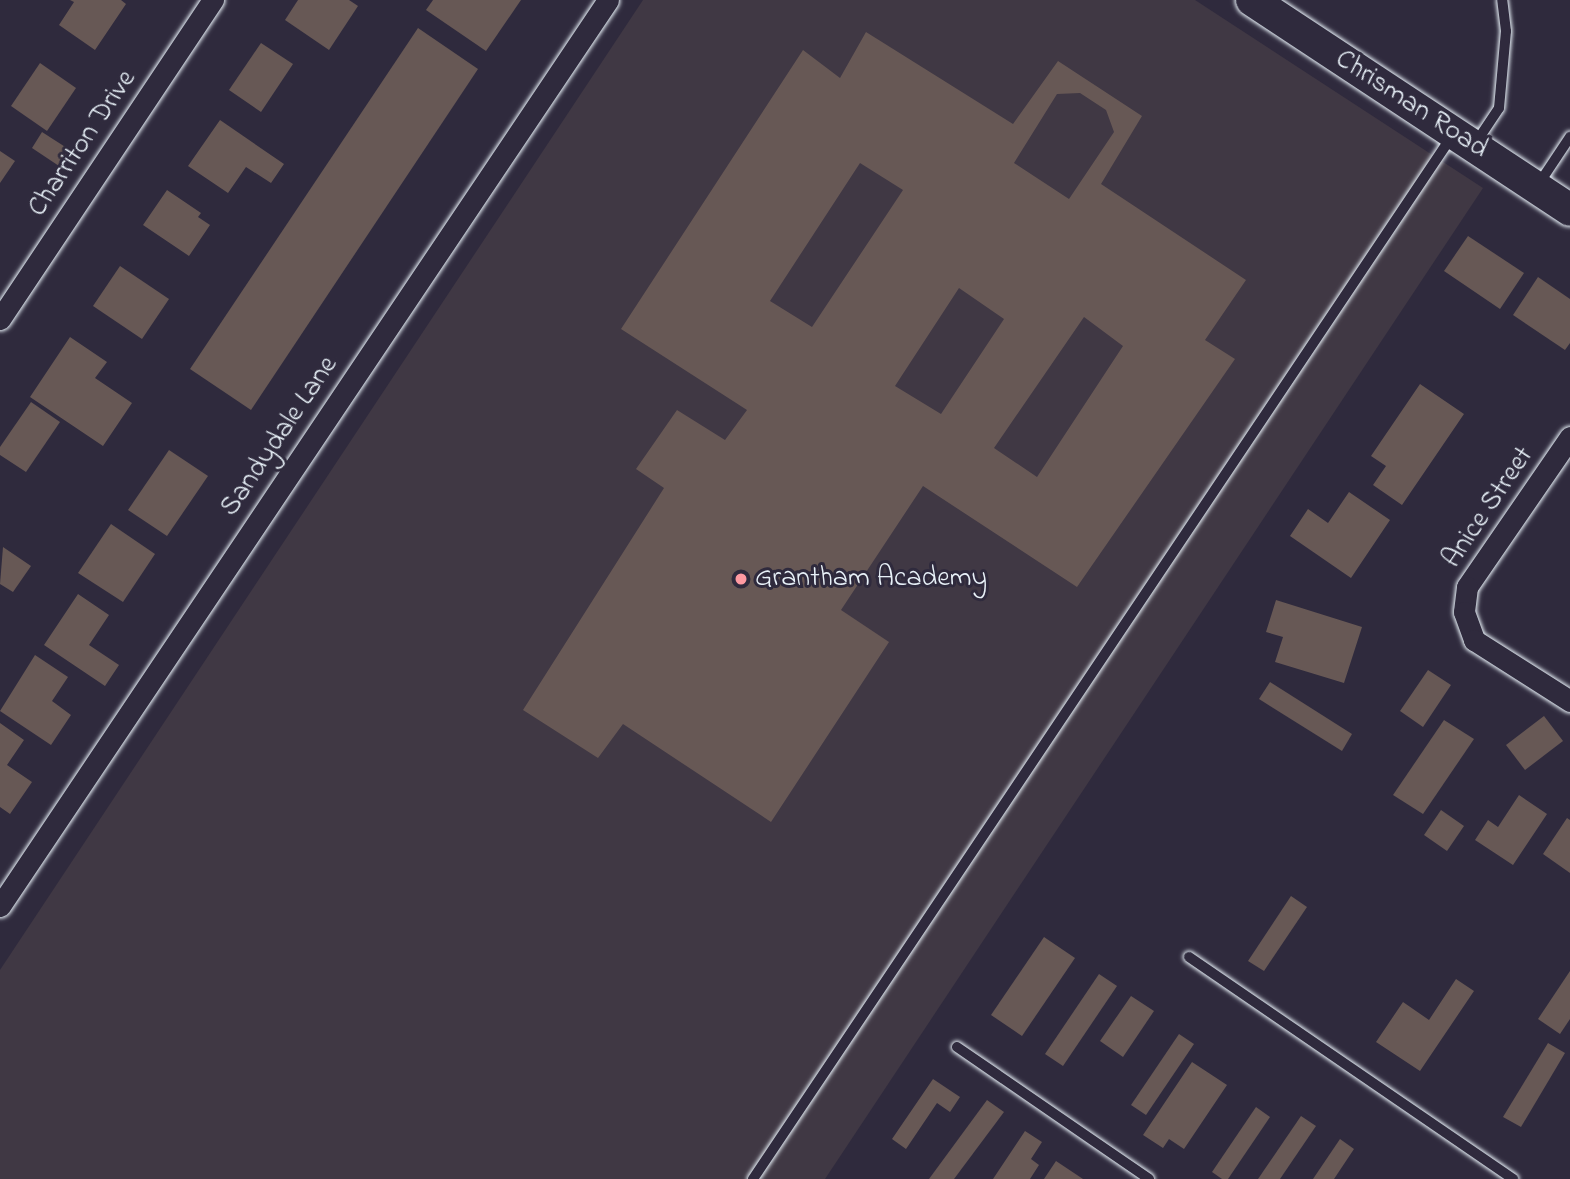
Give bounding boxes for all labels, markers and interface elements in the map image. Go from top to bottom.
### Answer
street label: Chrisman Road [1328,43,1494,167]
street label: Charriton Drive [22,64,144,224]
street label: Sandydale Lane [214,351,346,523]
street label: Anice Street [1436,441,1542,575]
place label: Grantham Academy [755,562,987,596]
marker: Grantham Academy [733,571,749,587]

